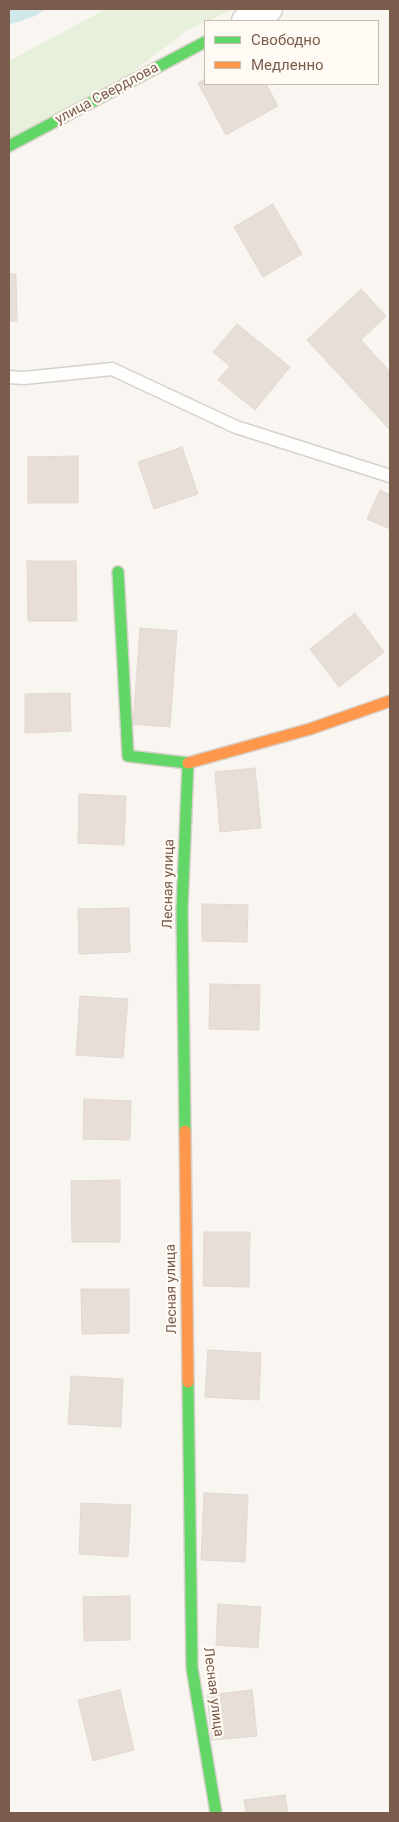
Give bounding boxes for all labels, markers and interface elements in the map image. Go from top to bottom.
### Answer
legend [204,20,379,85]
text: Свободно [251,31,320,49]
text: Медленно [251,56,324,74]
street label: улица Свердлова [53,60,161,128]
street label: Лесная улица [160,839,178,929]
street label: Лесная улица [163,1244,181,1334]
street label: Лесная улица [199,1646,227,1738]

